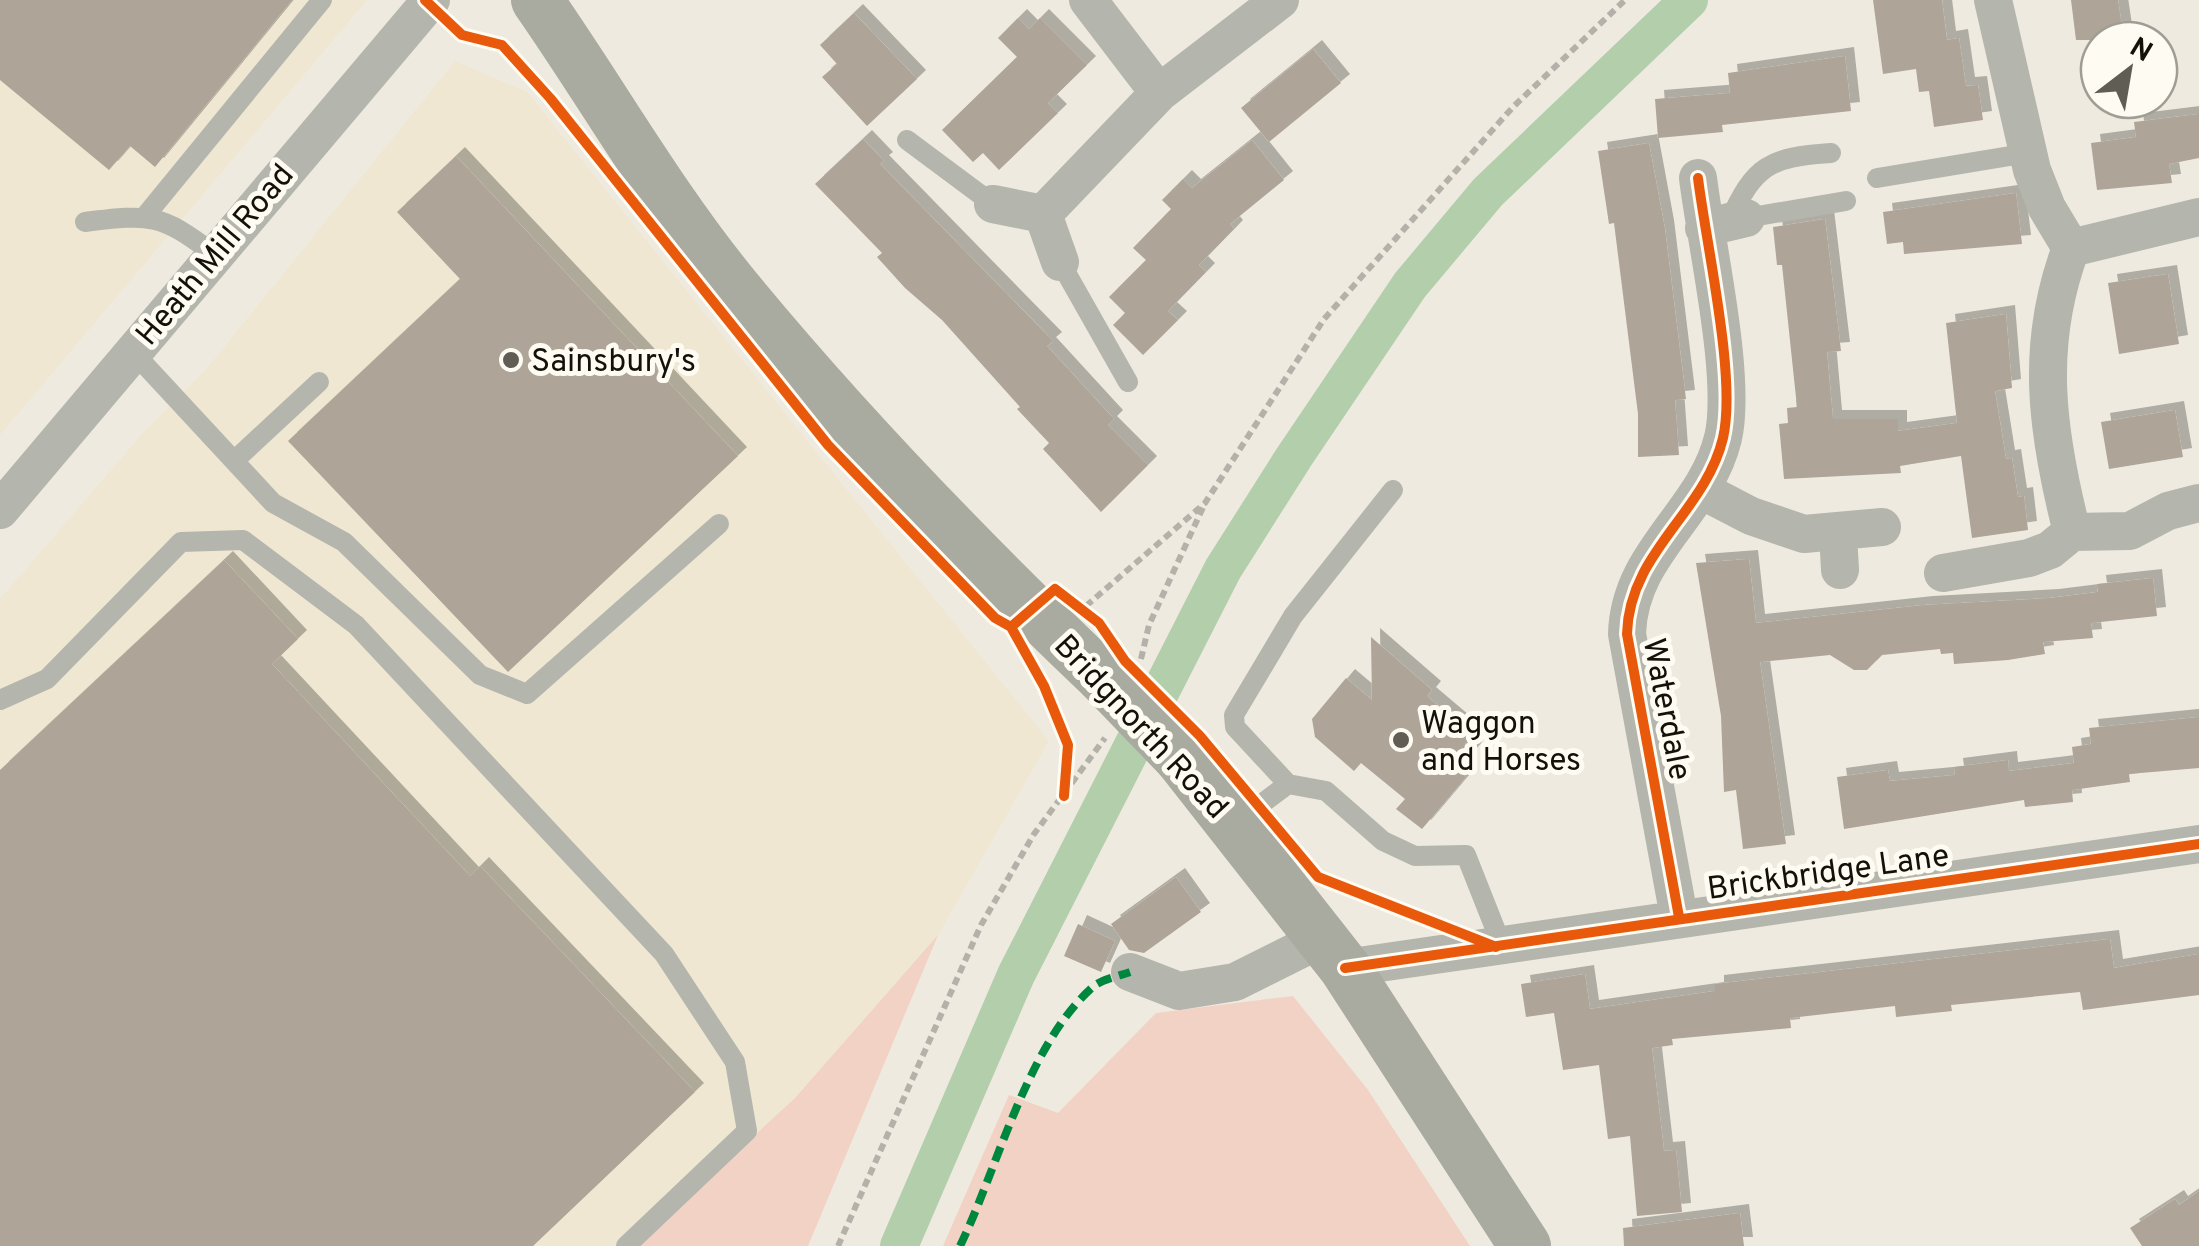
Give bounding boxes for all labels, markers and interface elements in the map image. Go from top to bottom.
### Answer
north arrow [2079,20,2179,120]
text: N [2122,31,2158,72]
street label: Heath Mill Road [129,157,304,355]
place label: Sainsbury's [531,343,696,383]
marker: Sainsbury's [500,349,522,371]
street label: Bridgnorth Road [1044,627,1236,829]
street label: Waterdale [1632,635,1698,784]
place label: Waggon and Horses [1421,705,1581,782]
marker: Waggon and Horses [1390,729,1412,751]
street label: Brickbridge Lane [1705,837,1952,911]

